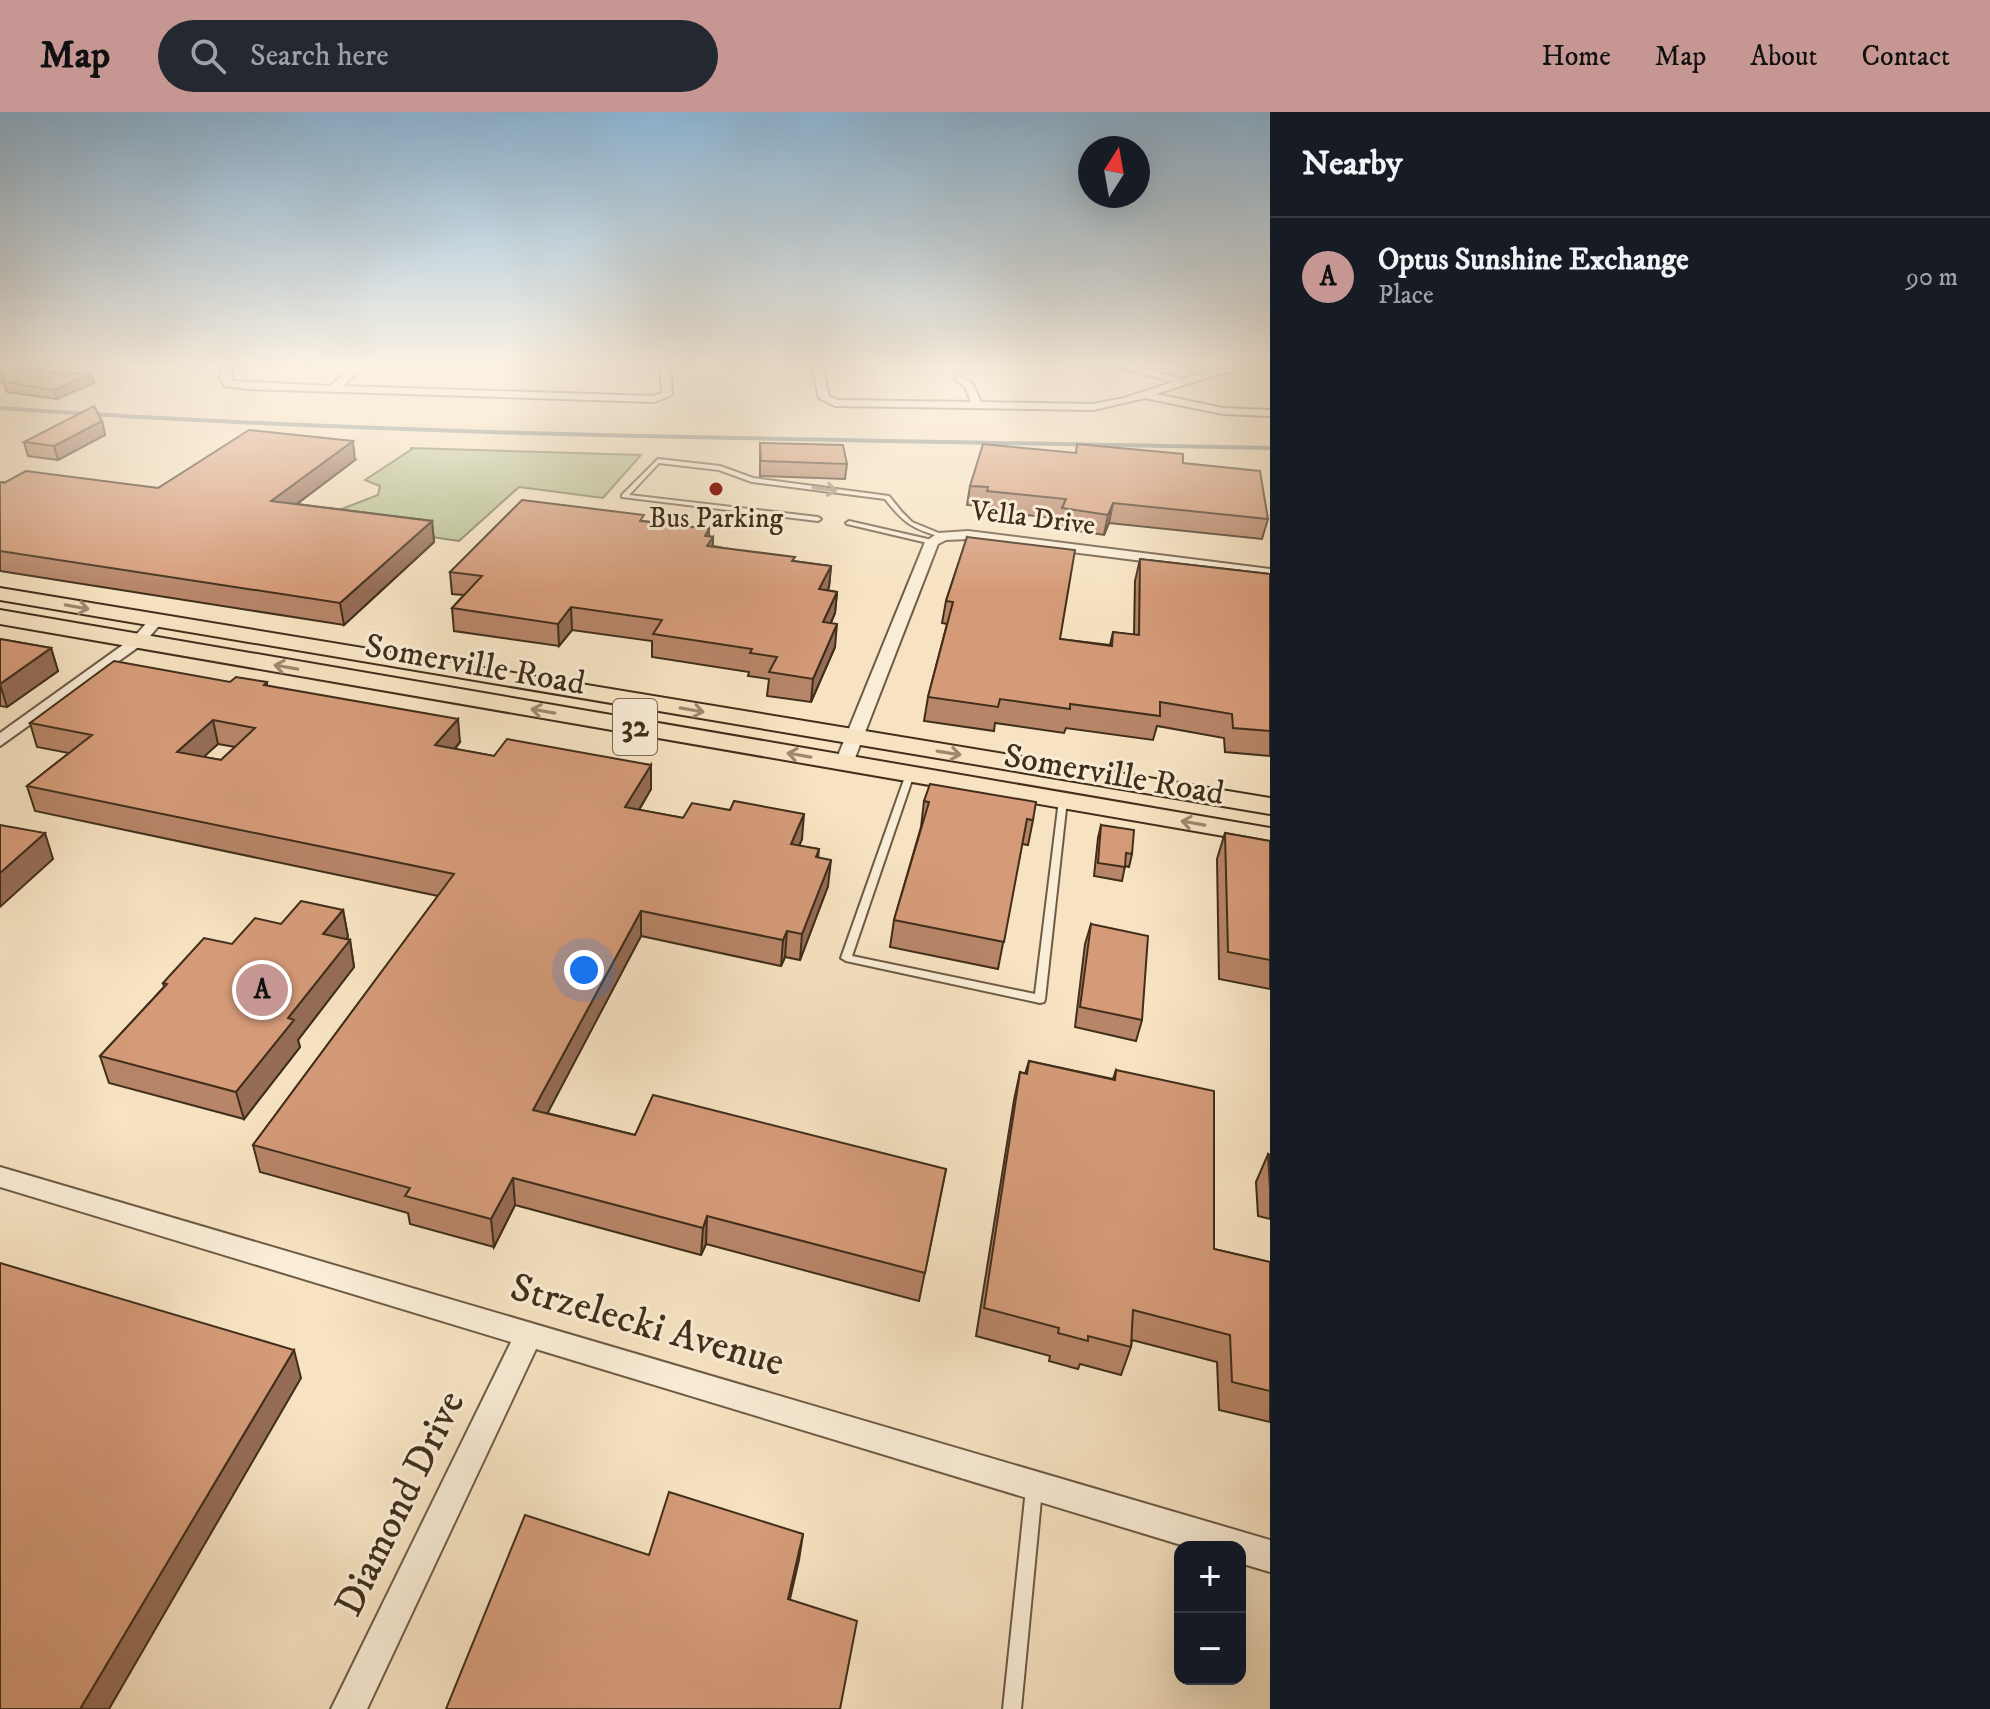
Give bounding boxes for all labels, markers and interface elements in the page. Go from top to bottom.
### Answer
search box [158,20,718,92]
text: Map [40,32,110,80]
icon: search [186,34,230,78]
text: Search here [250,38,389,75]
text: Home [1542,39,1611,74]
text: Map [1655,39,1706,74]
text: About [1750,39,1817,74]
text: Contact [1861,39,1950,74]
north arrow [1078,136,1150,208]
text: Nearby [1302,143,1403,185]
text: Optus Sunshine Exchange [1378,242,1689,279]
text: A [1320,261,1336,294]
text: 90 m [1906,261,1958,294]
text: Place [1378,279,1434,312]
marker: Bus Parking [707,480,725,498]
one-way arrow [811,482,837,497]
street label: Vella Drive [968,493,1097,543]
place label: Bus Parking [649,501,784,536]
one-way arrow [64,600,89,615]
street label: Somerville Road [362,625,588,705]
one-way arrow [274,658,300,673]
road number: 32 [613,699,657,755]
one-way arrow [530,703,556,718]
one-way arrow [679,703,705,718]
street label: Somerville Road [1001,735,1227,815]
one-way arrow [936,746,961,761]
one-way arrow [787,747,812,762]
one-way arrow [1181,814,1206,829]
your location [564,950,604,990]
pin: A [236,960,288,1020]
street label: Strzelecki Avenue [504,1263,790,1389]
street label: Diamond Drive [325,1383,477,1625]
map controls [1174,1541,1246,1685]
button: + [1174,1541,1246,1613]
button: − [1174,1613,1246,1685]

